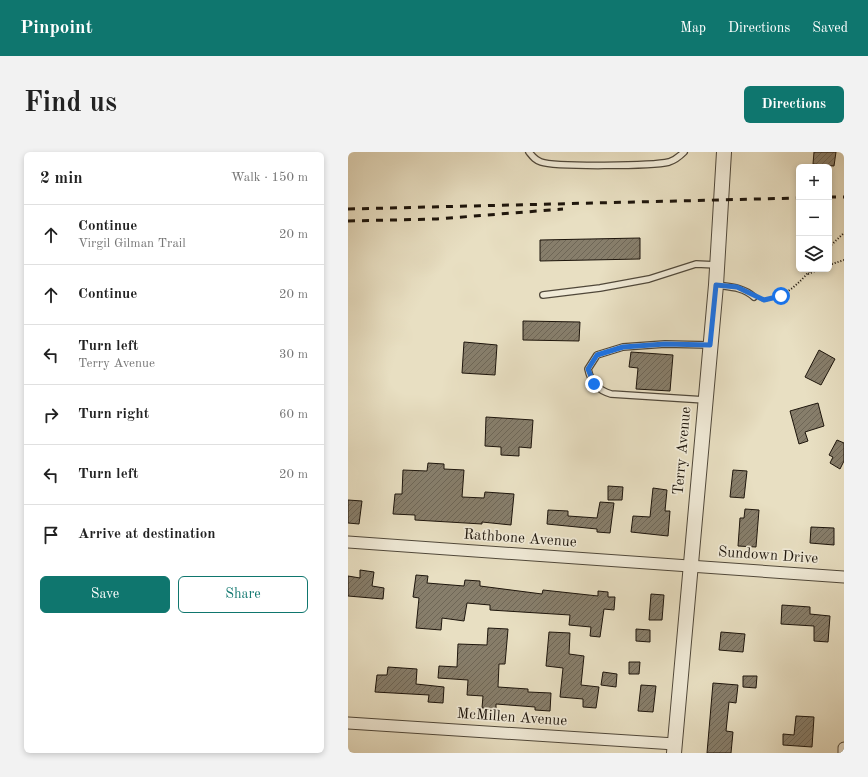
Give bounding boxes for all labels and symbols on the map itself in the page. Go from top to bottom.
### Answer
route start [772,287,790,305]
route end [585,375,603,393]
street label: Terry Avenue [672,406,694,496]
street label: Rathbone Avenue [463,528,577,550]
street label: Sundown Drive [717,545,819,567]
street label: McMillen Avenue [456,707,568,729]

